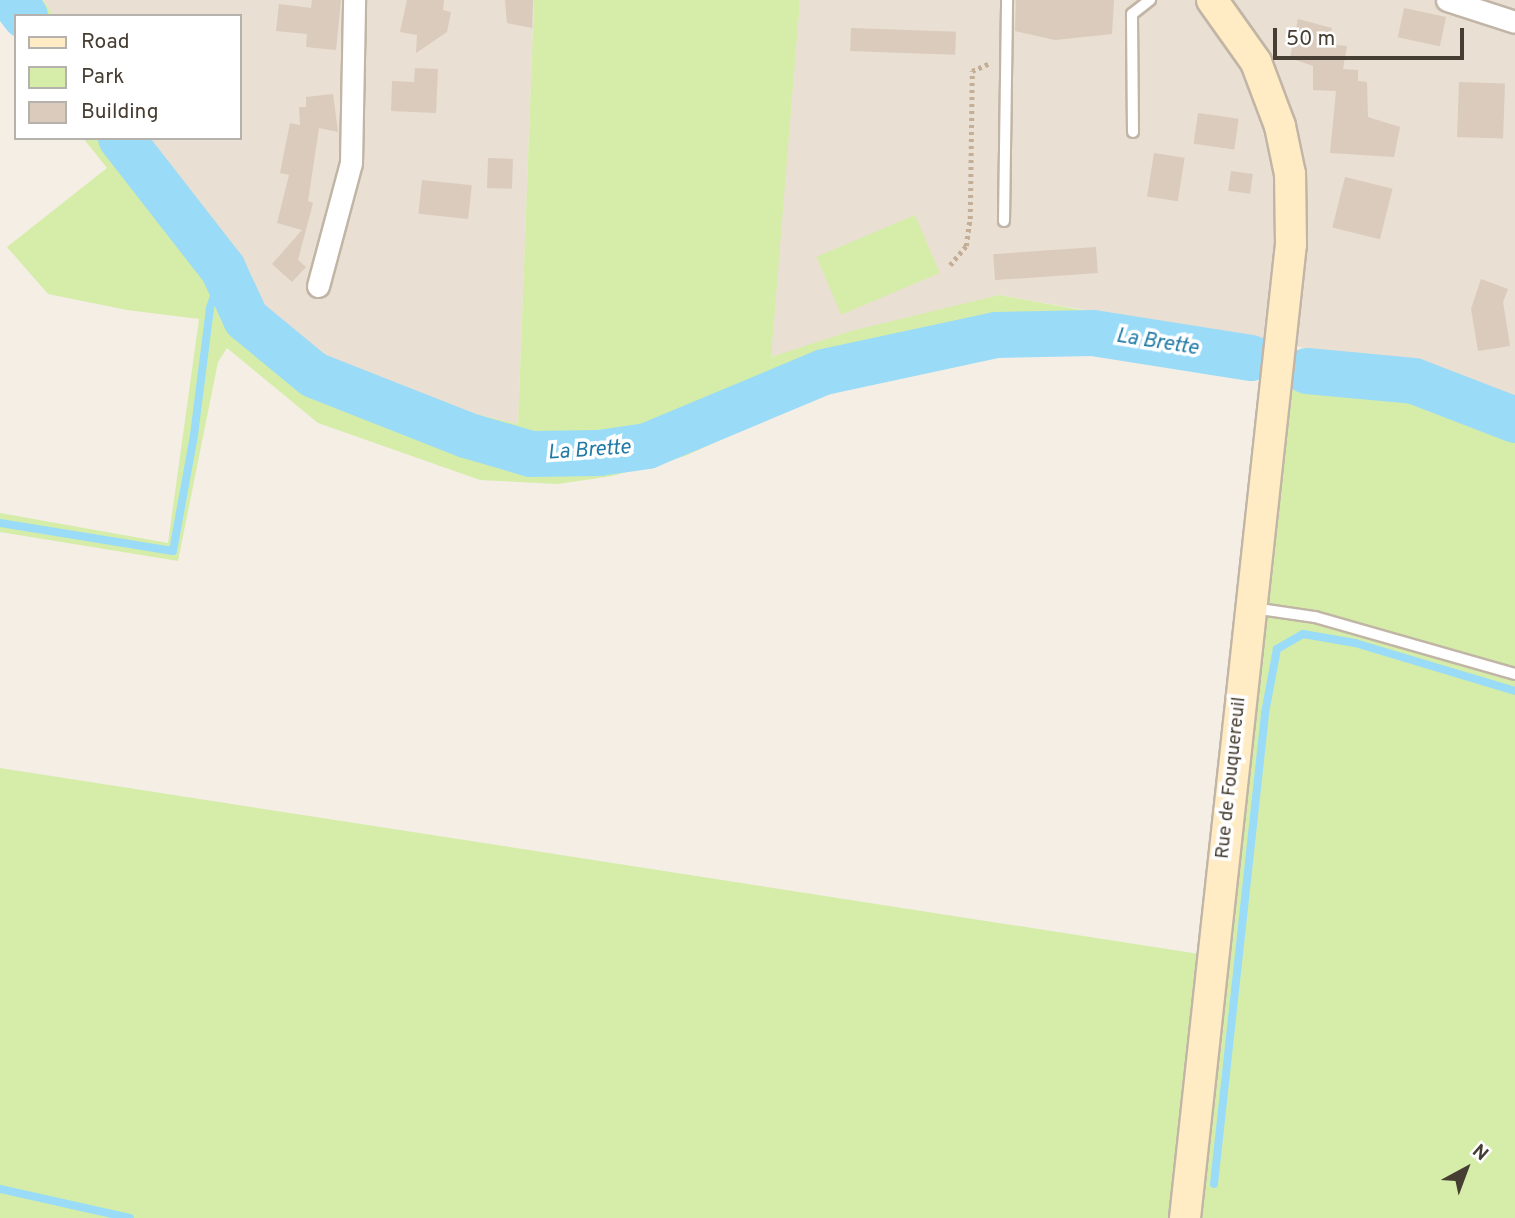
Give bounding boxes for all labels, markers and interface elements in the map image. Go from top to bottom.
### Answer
legend [14,14,242,140]
scale bar [1277,14,1468,58]
text: 50 m [1286,26,1335,53]
text: Road [81,29,130,56]
text: Park [81,64,124,91]
text: Building [81,99,159,126]
water label: La Brette [1114,324,1200,362]
water label: La Brette [547,436,631,466]
street label: Rue de Fouquereuil [1212,696,1252,860]
north arrow [1431,1134,1501,1204]
text: N [1467,1140,1493,1167]

